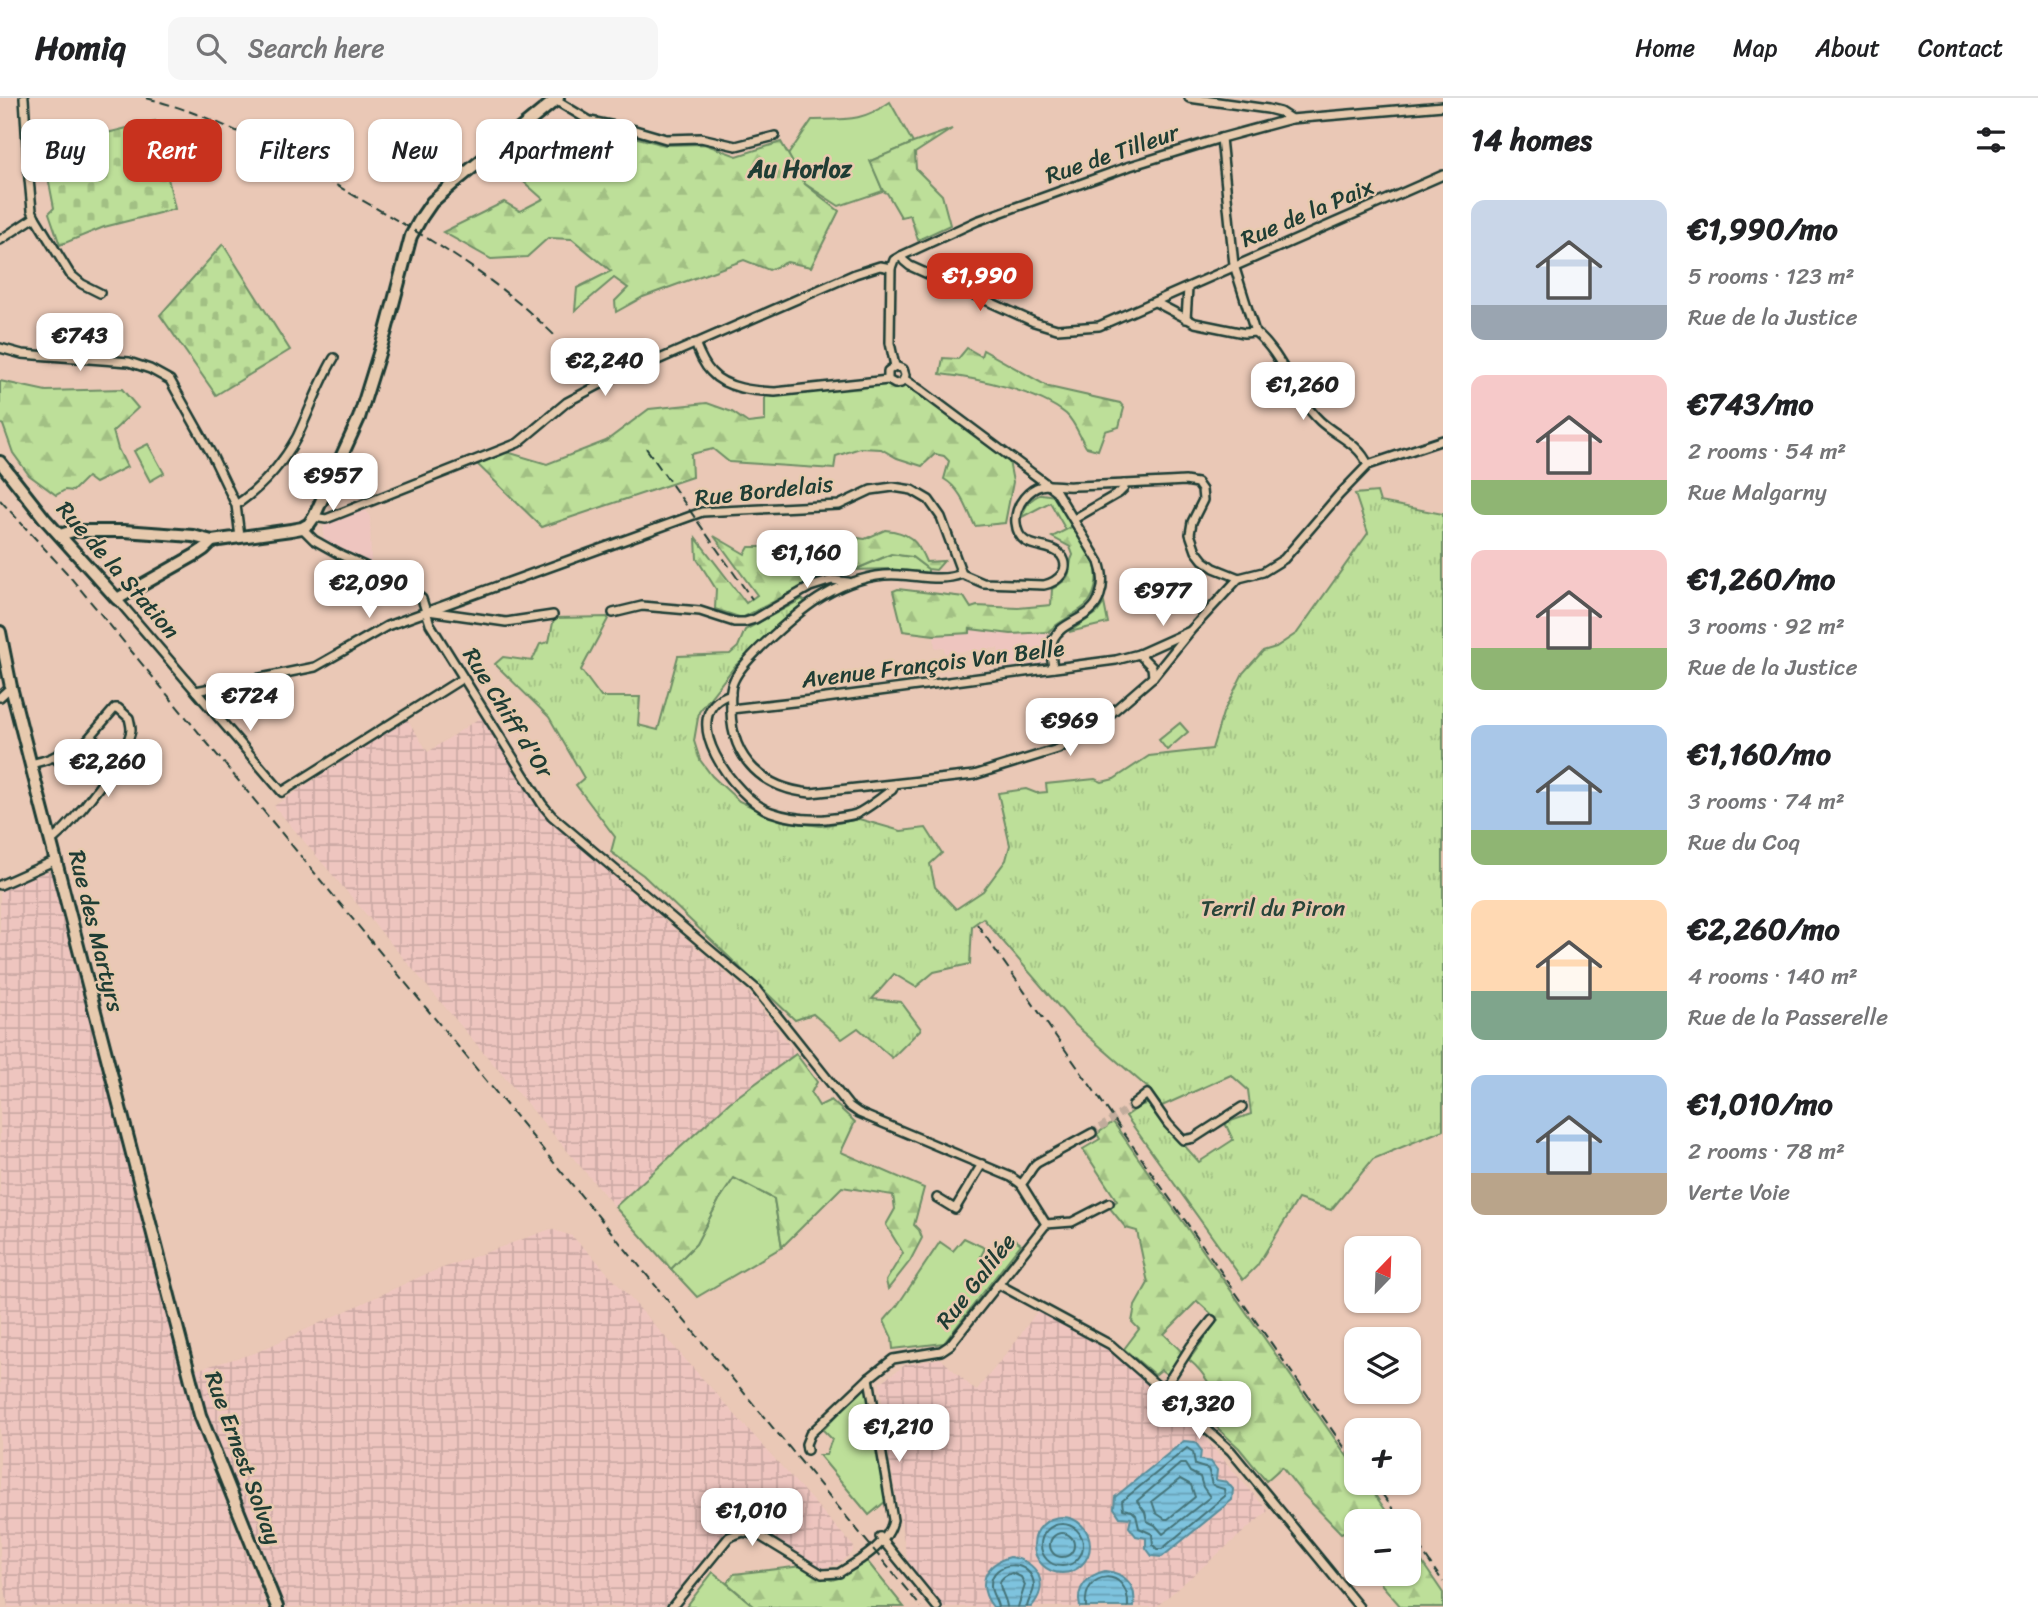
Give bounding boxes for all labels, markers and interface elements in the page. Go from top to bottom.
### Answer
search box [168,17,658,80]
text: Homiq [35,19,126,77]
text: Search here [248,25,385,71]
text: Home [1635,27,1695,69]
text: Map [1733,27,1777,69]
text: About [1815,27,1880,69]
text: Contact [1918,27,2003,69]
icon: search [192,29,230,67]
street label: Rue de Tilleur [1040,111,1186,196]
text: 14 homes [1471,113,1592,167]
chip: Buy [21,119,109,182]
chip: Rent [123,119,222,182]
chip: Filters [236,119,354,182]
chip: New [368,119,462,182]
chip: Apartment [476,119,637,182]
icon: filters [1972,121,2010,159]
district label: Au Horloz [747,148,853,190]
street label: Rue de la Paix [1234,166,1380,259]
text: €1,990/mo [1688,202,1838,256]
icon: home [1527,228,1611,312]
pin: €1,990 [923,254,1037,313]
text: €1,990 [943,255,1017,296]
text: 5 rooms · 123 m² [1688,256,1855,297]
text: Rue de la Justice [1688,297,1858,338]
pin: €743 [39,314,121,373]
text: €743 [52,315,108,356]
pin: €2,240 [548,338,662,398]
text: €2,240 [567,340,643,381]
pin: €1,260 [1246,362,1360,422]
text: €1,260 [1267,364,1339,405]
text: €743/mo [1688,377,1813,431]
icon: home [1527,403,1611,487]
text: 2 rooms · 54 m² [1688,431,1846,472]
pin: €957 [292,454,374,513]
text: €957 [305,455,361,496]
street label: Rue Bordelais [693,463,835,519]
text: Rue Malgarny [1688,472,1827,513]
street label: Rue de la Station [46,491,190,649]
pin: €1,160 [750,531,864,590]
text: €1,160 [773,532,841,573]
text: €1,260/mo [1688,552,1835,606]
pin: €2,090 [312,560,426,620]
text: €2,090 [330,562,408,603]
pin: €977 [1122,568,1204,628]
text: €977 [1135,570,1191,611]
icon: home [1527,578,1611,662]
text: 3 rooms · 92 m² [1688,606,1845,647]
street label: Avenue François Van Belle [798,628,1067,701]
street label: Rue Chiff d'Or [451,639,566,788]
text: Rue de la Justice [1688,647,1858,688]
pin: €724 [209,674,291,733]
text: €724 [222,675,278,716]
pin: €969 [1029,698,1111,758]
text: €969 [1042,700,1098,741]
text: €1,160/mo [1688,727,1831,781]
pin: €2,260 [51,740,165,799]
text: €2,260 [70,741,146,782]
icon: home [1527,753,1611,837]
text: 3 rooms · 74 m² [1688,781,1845,822]
text: Rue du Coq [1688,822,1800,863]
street label: Rue des Martyrs [56,846,136,1017]
park label: Terril du Piron [1201,888,1346,929]
text: €2,260/mo [1688,902,1840,956]
icon: home [1527,928,1611,1012]
text: 4 rooms · 140 m² [1688,956,1858,997]
text: Rue de la Passerelle [1688,997,1888,1038]
text: €1,010/mo [1688,1077,1833,1131]
icon: home [1527,1103,1611,1187]
text: 2 rooms · 78 m² [1688,1131,1845,1172]
text: Verte Voie [1688,1172,1790,1213]
street label: Rue Galilée [925,1224,1027,1338]
north arrow [1344,1236,1421,1312]
map controls [1344,1236,1421,1586]
button: layers [1344,1327,1421,1404]
street label: Rue Ernest Solvay [193,1365,293,1551]
pin: €1,320 [1142,1382,1256,1441]
text: €1,320 [1163,1383,1235,1424]
pin: €1,210 [842,1404,956,1464]
text: €1,210 [865,1406,934,1447]
button: + [1344,1418,1421,1495]
pin: €1,010 [695,1488,809,1548]
text: €1,010 [717,1490,787,1531]
button: − [1344,1509,1421,1586]

